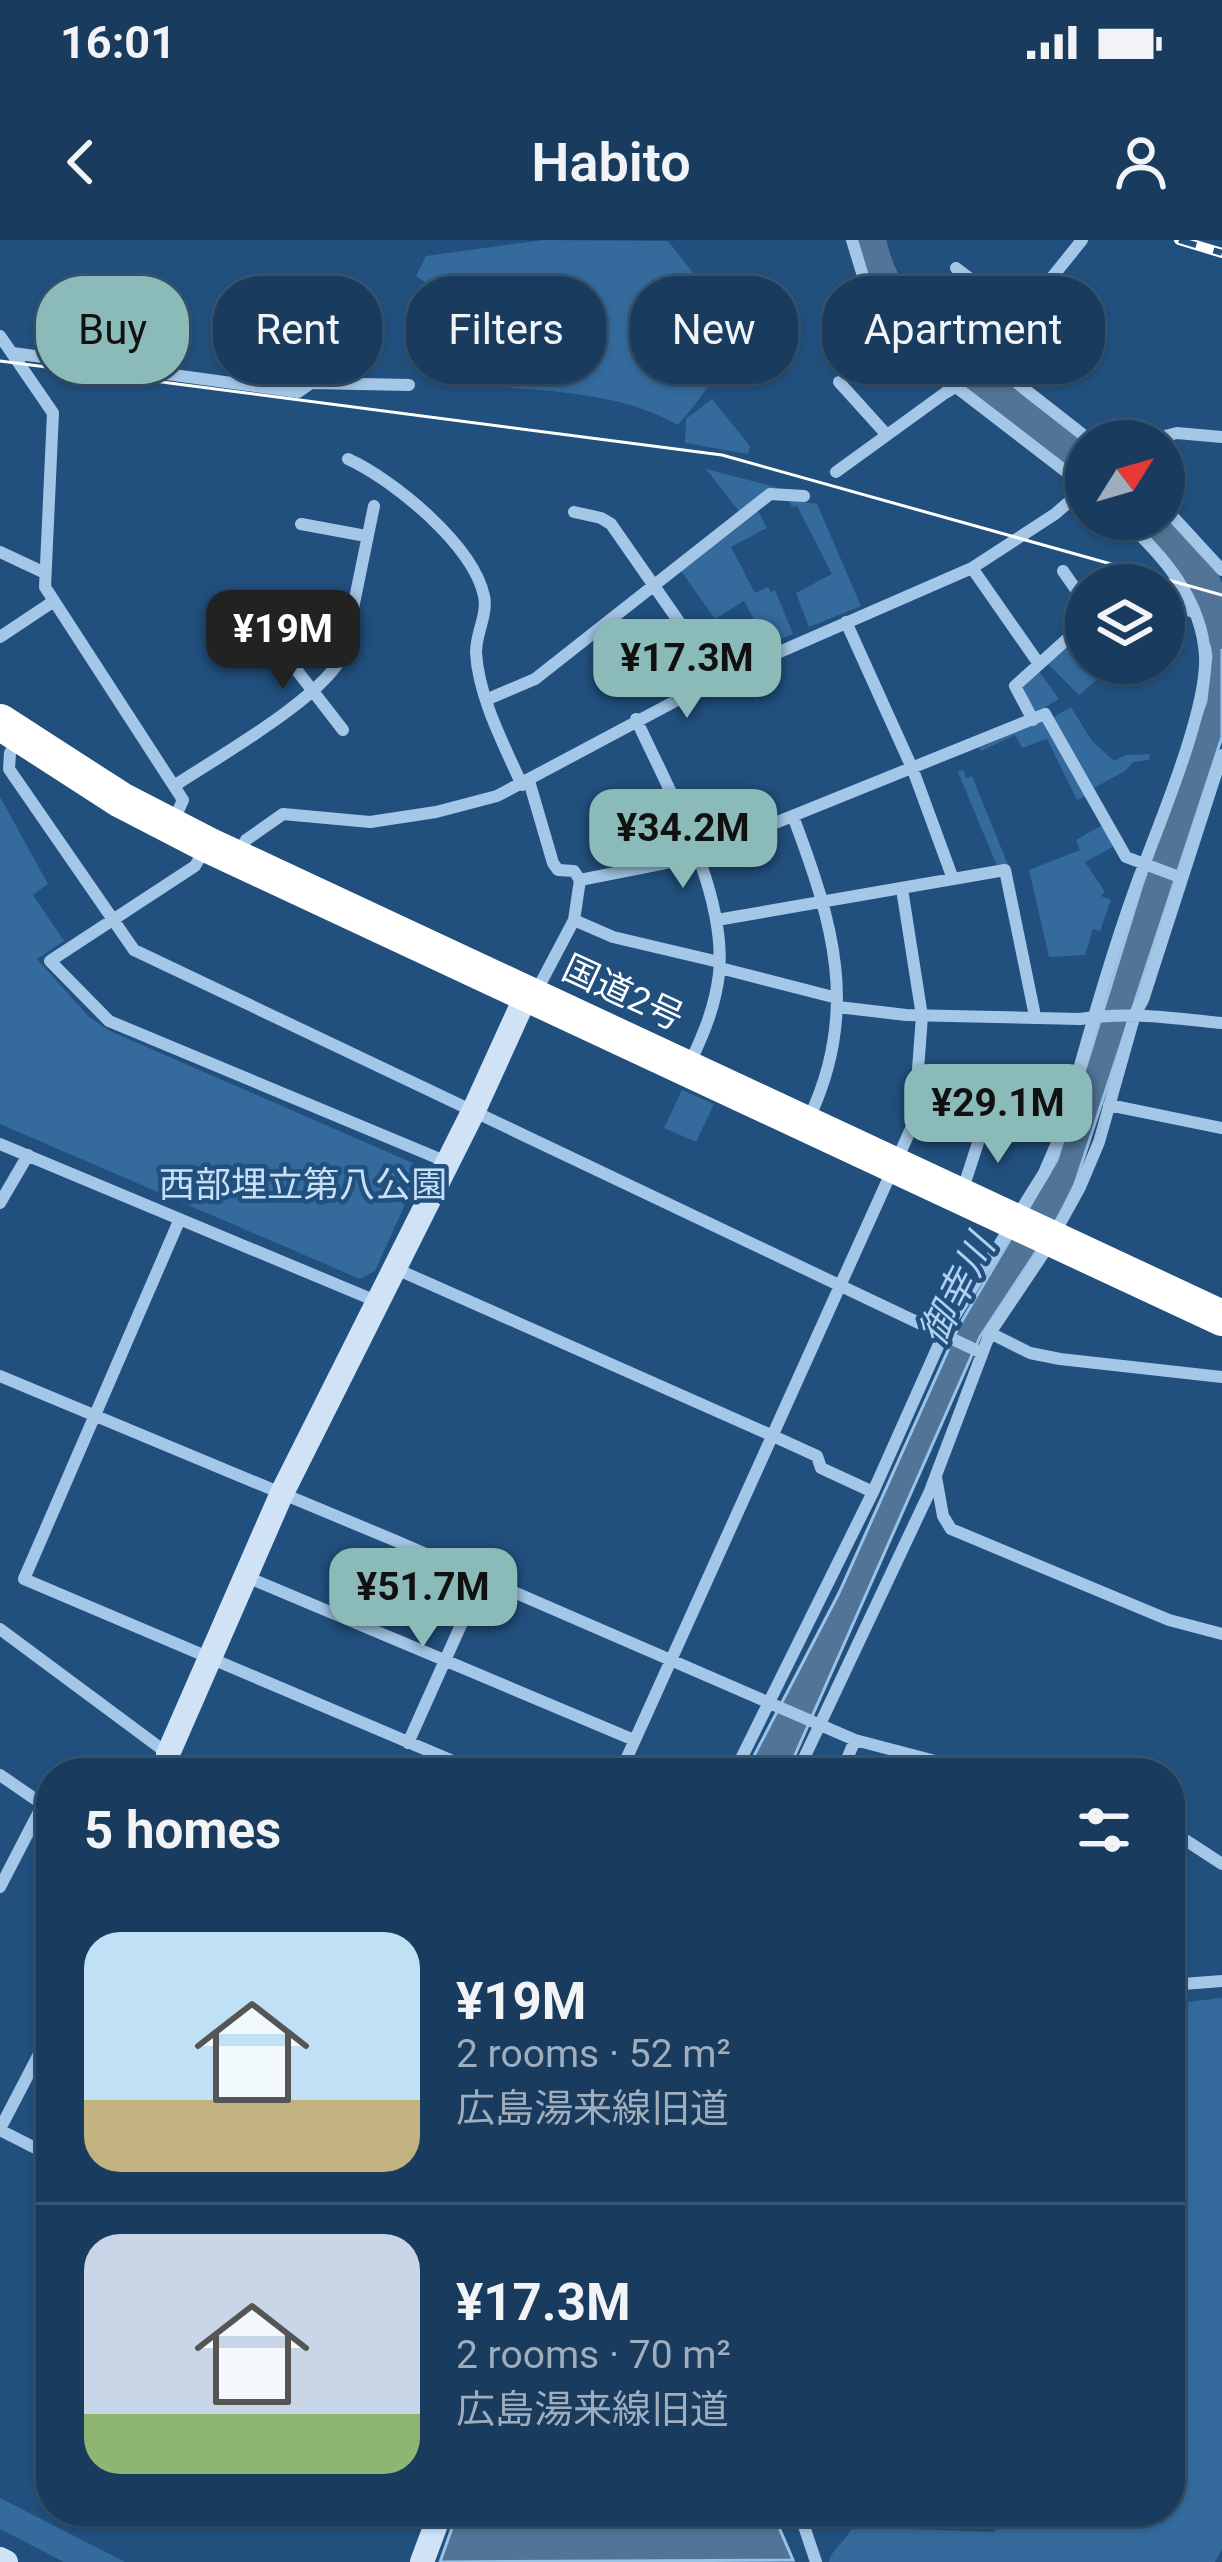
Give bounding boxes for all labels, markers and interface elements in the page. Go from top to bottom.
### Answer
text: 16:01 [60,16,176,69]
icon: back [48,129,114,195]
icon: person [1108,129,1174,195]
text: Habito [531,131,691,194]
chip: Buy [36,276,189,384]
chip: Rent [213,276,382,384]
chip: Filters [406,276,606,384]
chip: New [630,276,798,384]
chip: Apartment [822,276,1105,384]
north arrow [1065,420,1185,540]
map controls [1065,420,1185,684]
button: layers [1065,564,1185,684]
pin: ¥19M [212,590,354,692]
text: ¥19M [233,606,333,652]
pin: ¥17.3M [589,619,785,721]
text: ¥17.3M [620,635,754,681]
pin: ¥34.2M [585,789,781,891]
text: ¥34.2M [616,805,750,851]
street label: 国道2号 [556,947,690,1039]
pin: ¥29.1M [900,1064,1096,1166]
text: ¥29.1M [931,1080,1065,1126]
park label: 西部埋立第八公園 [159,1164,447,1206]
water label: 御幸川 [910,1224,1006,1353]
pin: ¥51.7M [325,1548,521,1650]
text: ¥51.7M [356,1564,490,1610]
icon: filters [1071,1797,1137,1863]
text: 5 homes [84,1801,281,1860]
text: ¥19M [456,1972,587,2031]
icon: home [180,1980,324,2124]
text: 2 rooms · 52 m² [456,2031,731,2077]
text: 広島湯来線旧道 [456,2086,729,2132]
text: ¥17.3M [456,2273,631,2332]
icon: home [180,2282,324,2426]
text: 2 rooms · 70 m² [456,2332,731,2378]
text: 広島湯来線旧道 [456,2387,729,2433]

